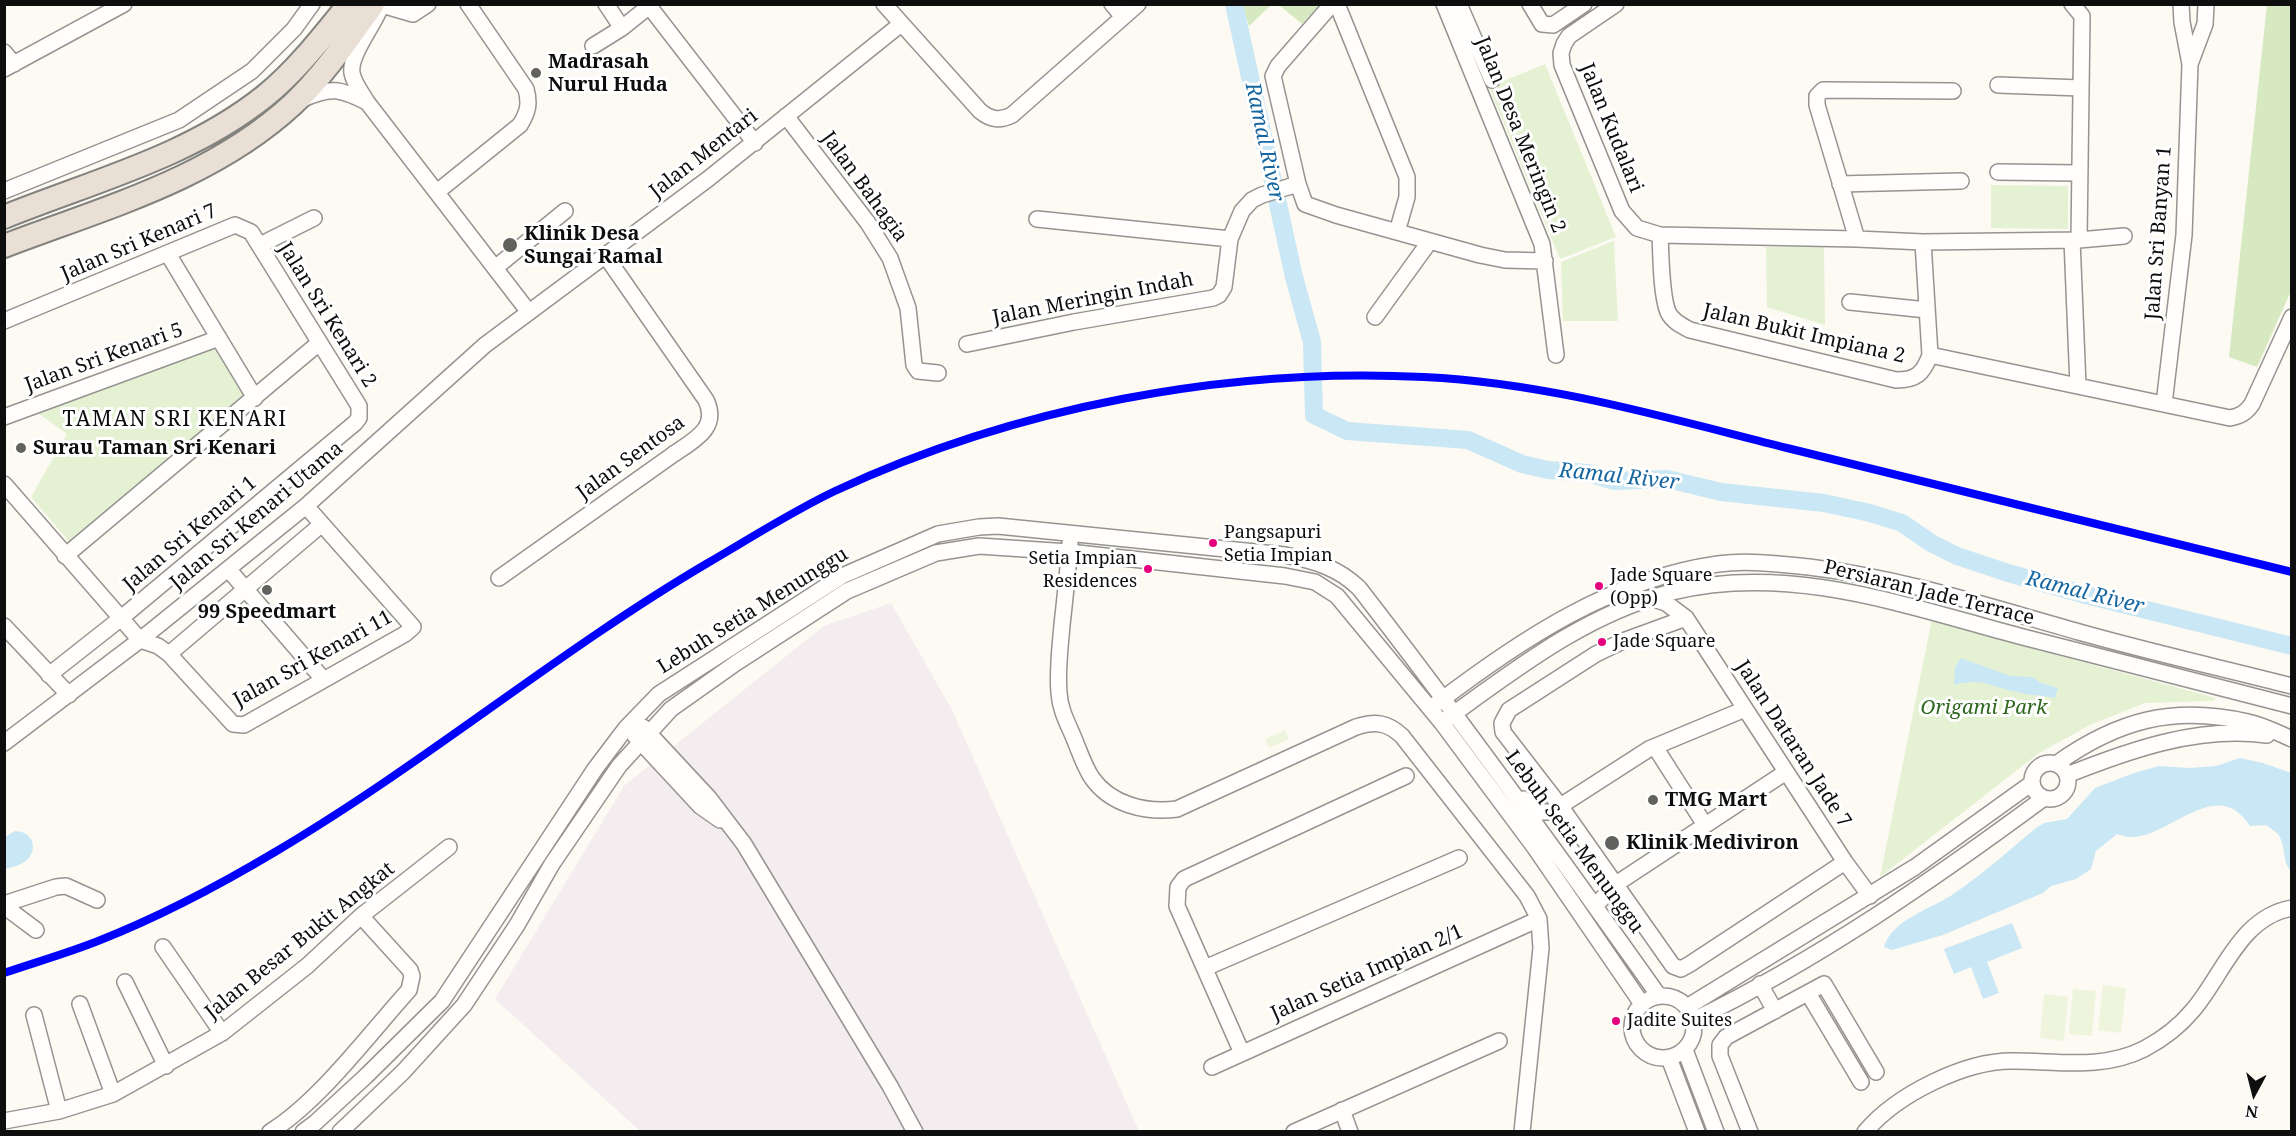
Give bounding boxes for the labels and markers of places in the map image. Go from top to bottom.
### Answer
place label: Madrasah Nurul Huda [548,50,668,97]
marker: Madrasah Nurul Huda [529,66,543,80]
place label: Klinik Desa Sungai Ramal [524,222,663,269]
marker: Klinik Desa Sungai Ramal [501,236,519,254]
place label: Surau Taman Sri Kenari [33,436,276,460]
marker: Surau Taman Sri Kenari [14,441,28,455]
place label: Pangsapuri Setia Impian [1224,522,1333,564]
marker: Pangsapuri Setia Impian [1207,537,1219,549]
place label: Setia Impian Residences [1028,548,1137,590]
marker: Setia Impian Residences [1142,563,1154,575]
place label: Jade Square (Opp) [1610,565,1712,608]
marker: Jade Square (Opp) [1593,580,1605,592]
marker: 99 Speedmart [260,583,274,597]
place label: 99 Speedmart [198,600,336,624]
place label: Jade Square [1613,631,1715,653]
marker: Jade Square [1596,636,1608,648]
place label: TMG Mart [1665,788,1767,812]
marker: TMG Mart [1646,793,1660,807]
place label: Klinik Mediviron [1626,831,1799,855]
marker: Klinik Mediviron [1603,834,1621,852]
place label: Jadite Suites [1627,1010,1732,1032]
marker: Jadite Suites [1610,1015,1622,1027]

